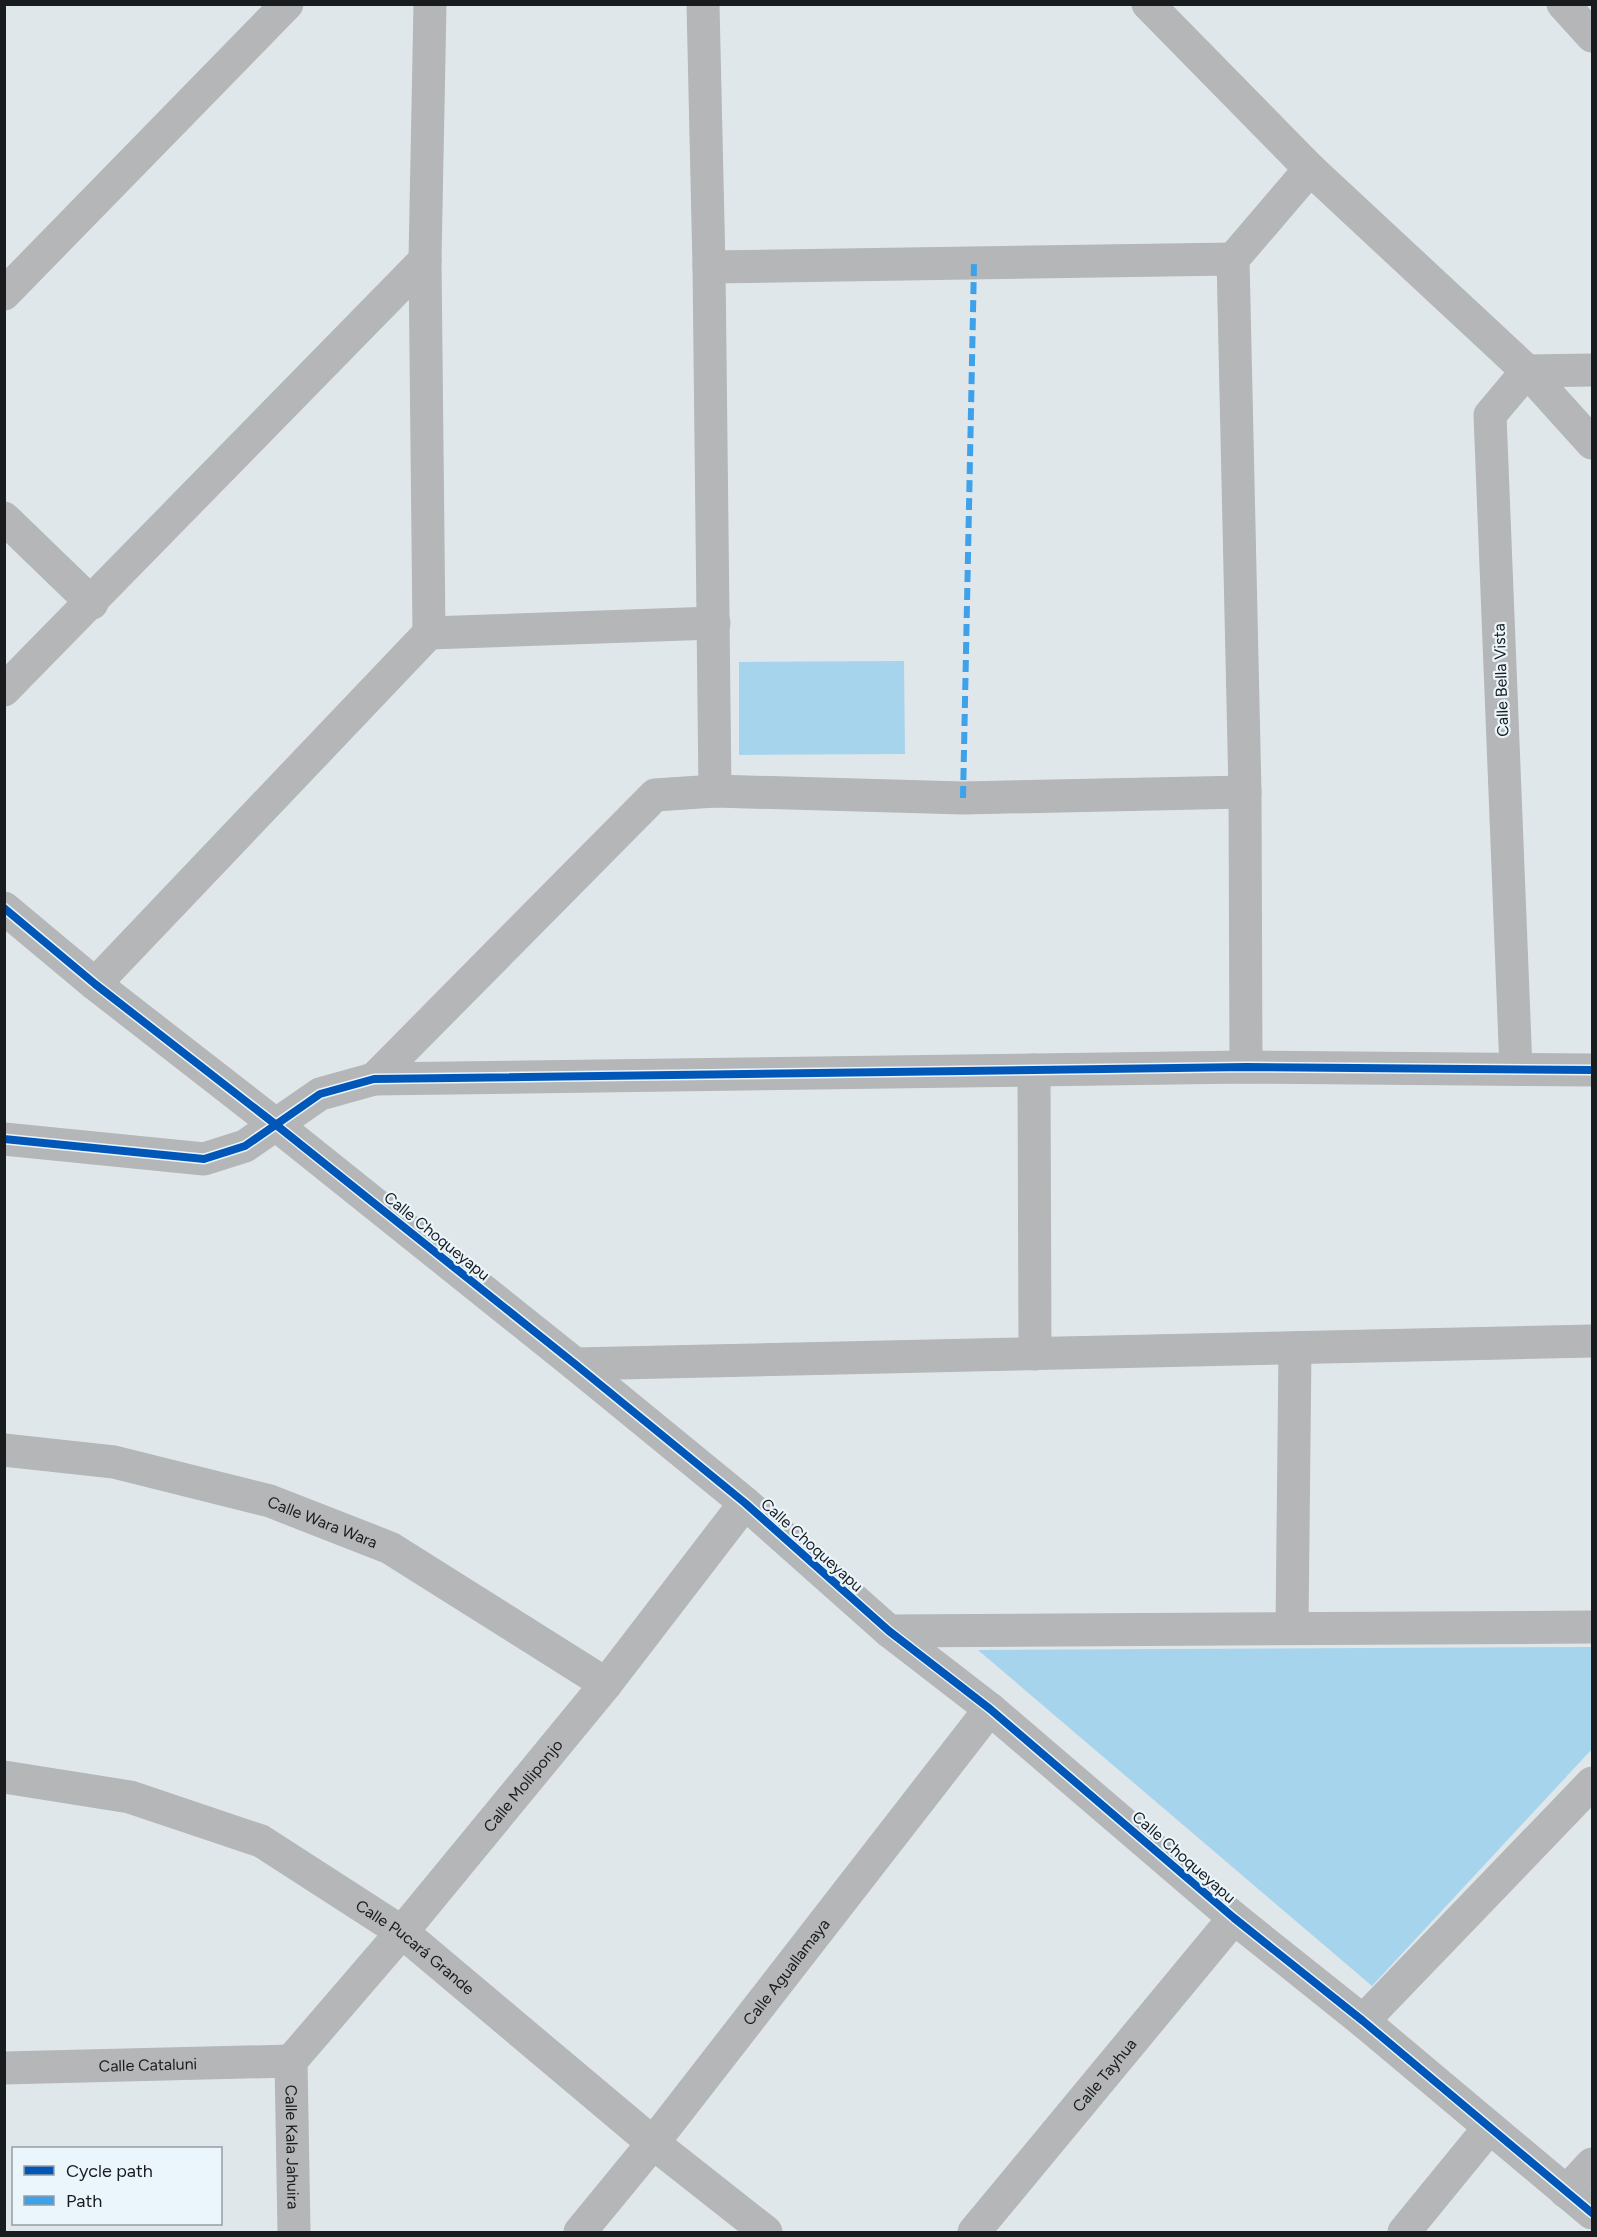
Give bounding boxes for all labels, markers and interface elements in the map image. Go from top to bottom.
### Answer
street label: Calle Bella Vista [1490,623,1512,737]
street label: Calle Choqueyapu [380,1188,494,1284]
street label: Calle Wara Wara [265,1492,380,1552]
street label: Calle Choqueyapu [757,1494,867,1596]
street label: Calle Molliponjo [479,1735,566,1836]
street label: Calle Choqueyapu [1128,1807,1240,1907]
street label: Calle Pucará Grande [352,1895,479,1999]
street label: Calle Aguallamaya [739,1915,833,2029]
street label: Calle Tayhua [1068,2034,1140,2116]
street label: Calle Cataluni [98,2054,197,2075]
street label: Calle Kala Jahuira [282,2085,303,2209]
legend [12,2147,222,2225]
text: Cycle path [66,2160,153,2182]
text: Path [66,2190,102,2212]

